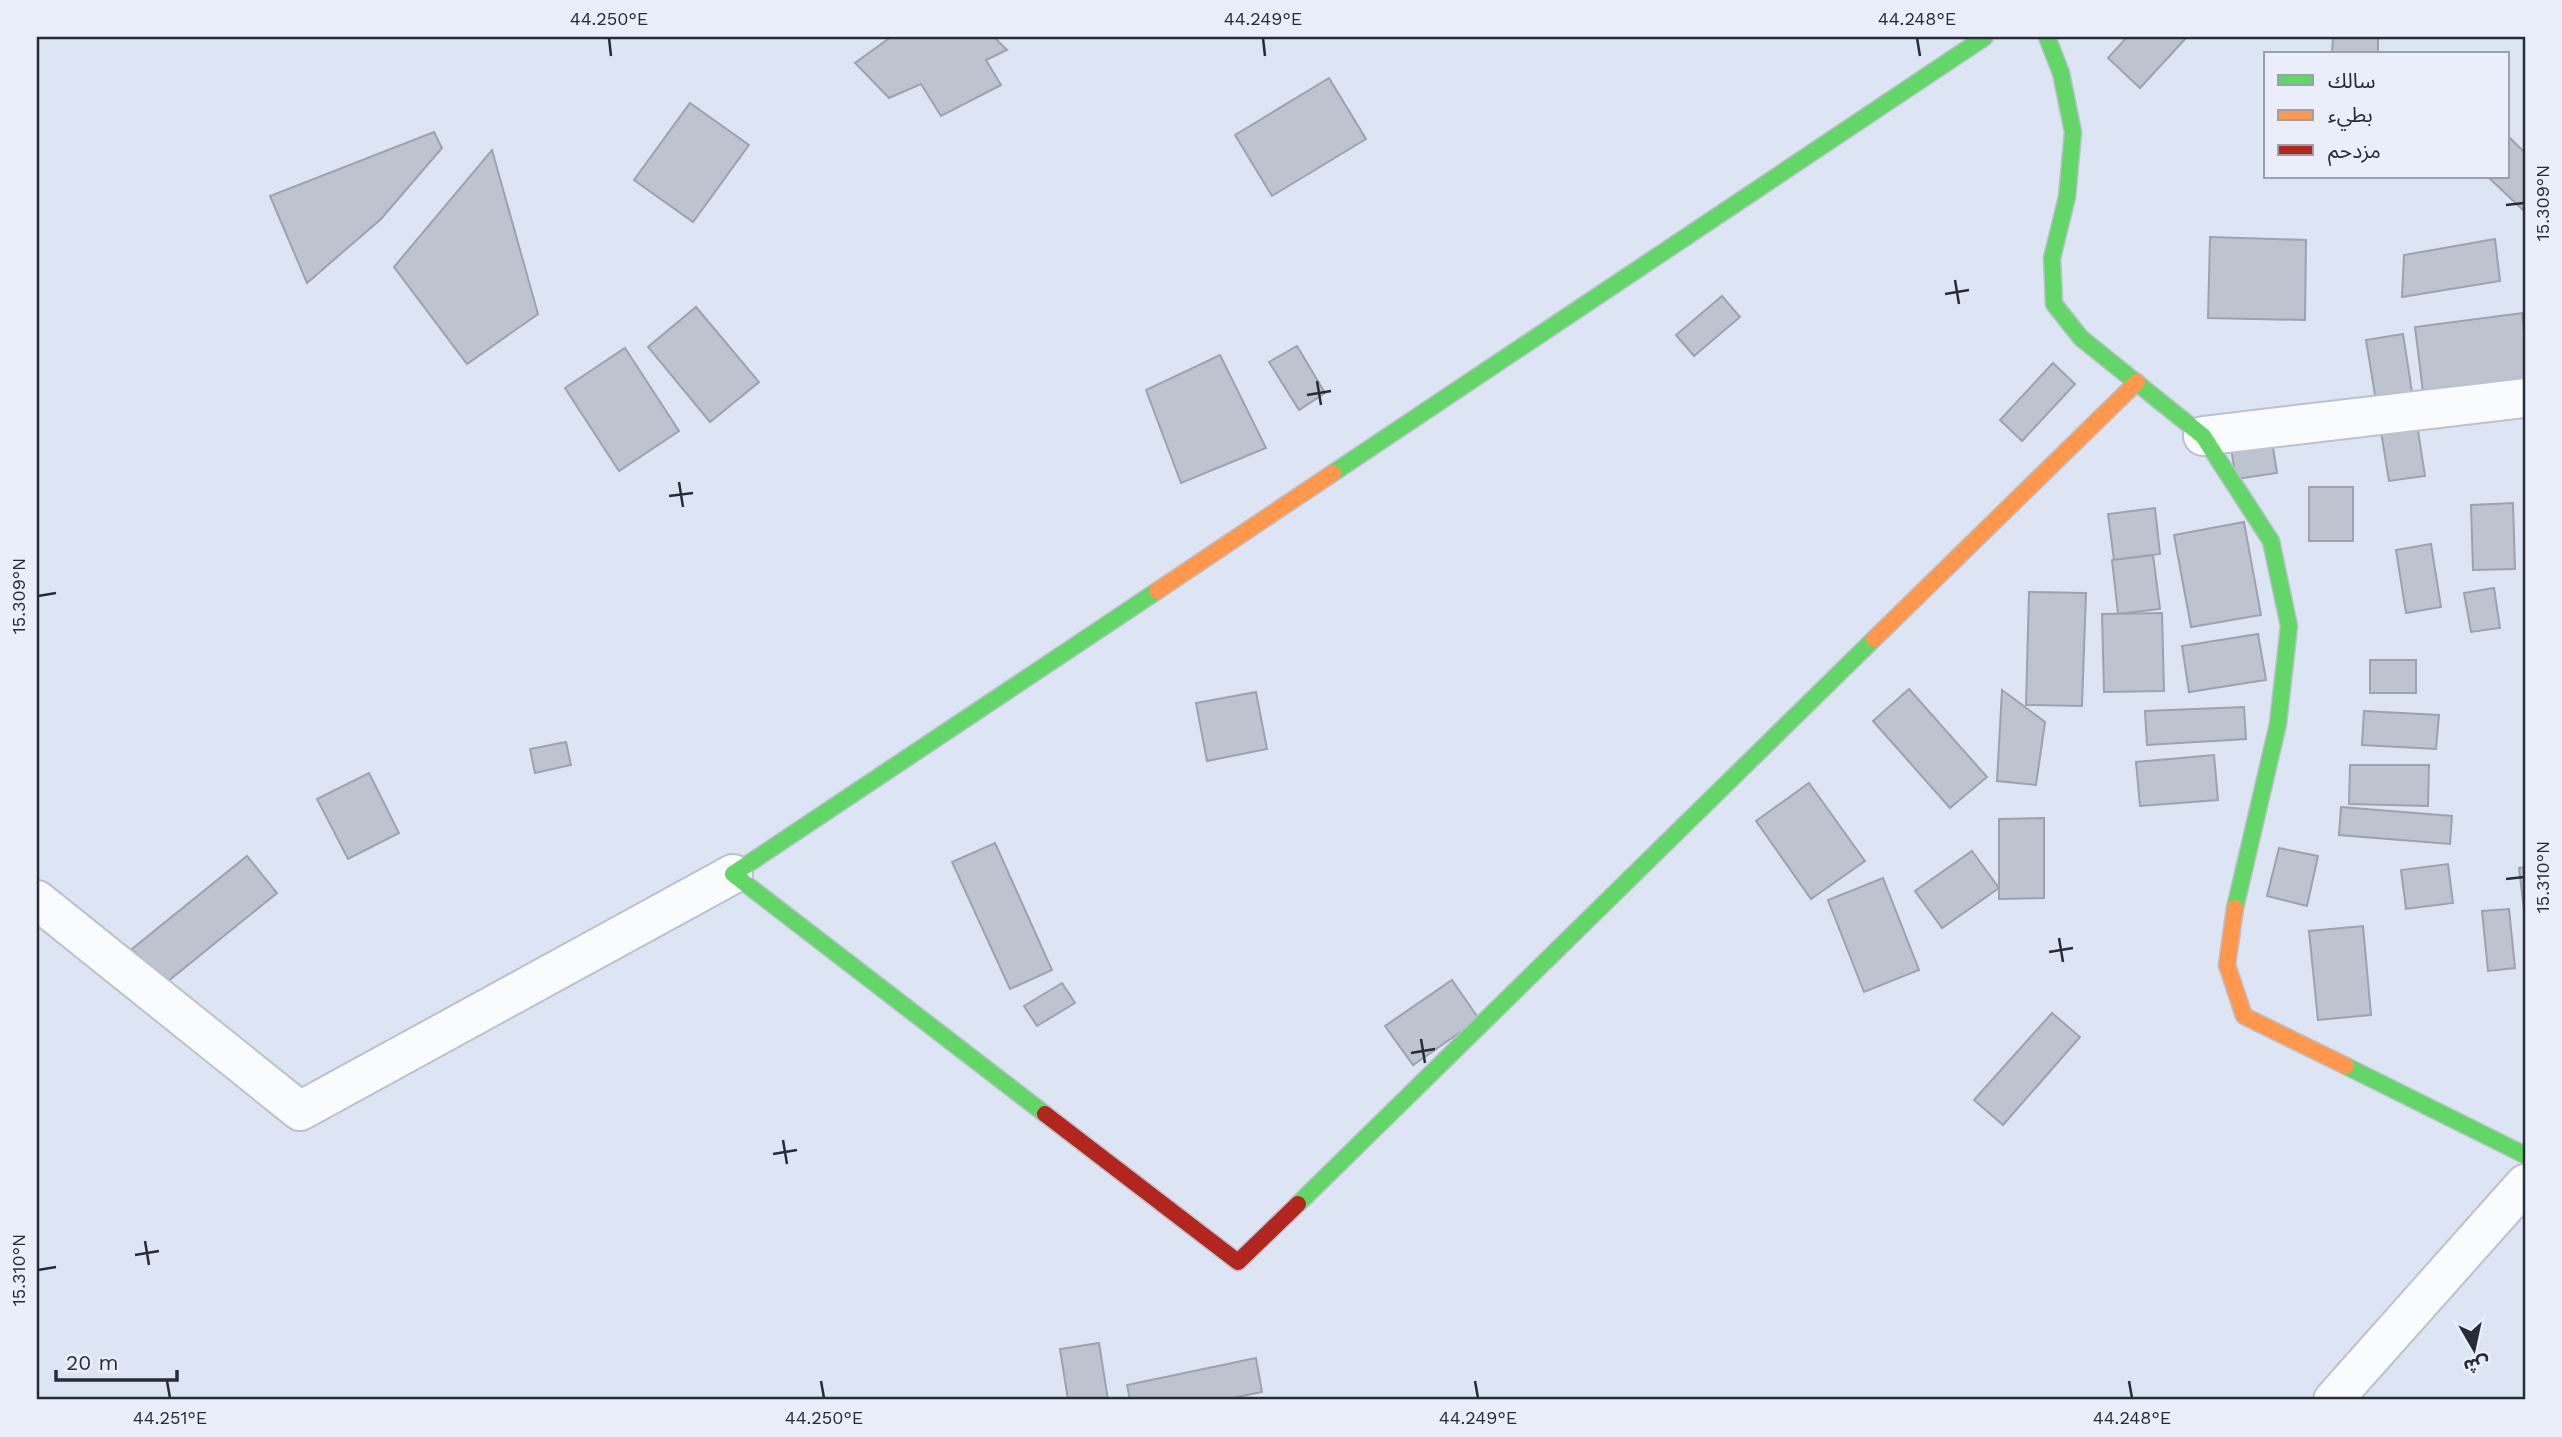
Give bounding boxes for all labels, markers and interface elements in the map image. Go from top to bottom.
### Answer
text: 44.250°E [570,8,648,29]
text: 44.249°E [1224,8,1302,29]
text: 44.248°E [1878,8,1956,29]
legend [2264,52,2510,178]
text: سالك [2328,68,2375,93]
text: بطيء [2328,102,2373,131]
text: مزدحم [2328,138,2381,166]
text: 15.309°N [2532,165,2553,241]
text: 15.309°N [8,558,29,634]
text: 15.310°N [2532,841,2553,913]
text: 15.310°N [8,1234,29,1306]
north arrow [2440,1314,2510,1384]
scale bar [56,1339,177,1383]
text: 20 m [66,1350,118,1375]
text: ش [2462,1352,2491,1379]
text: 44.251°E [133,1407,207,1428]
text: 44.250°E [785,1407,863,1428]
text: 44.249°E [1439,1407,1517,1428]
text: 44.248°E [2093,1407,2171,1428]

